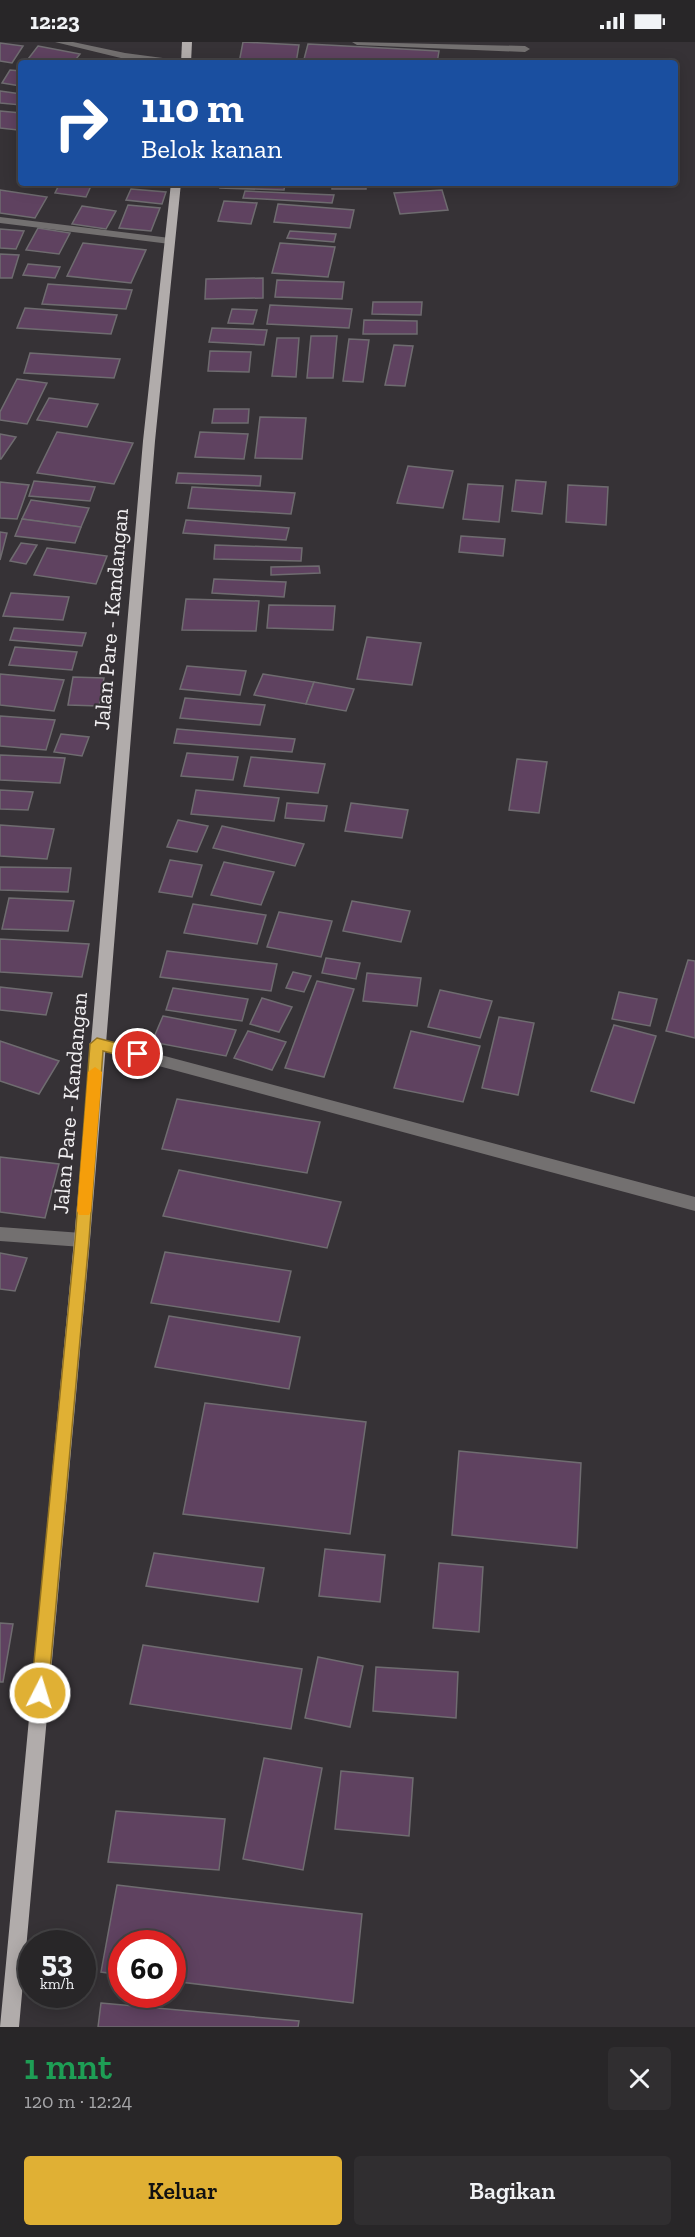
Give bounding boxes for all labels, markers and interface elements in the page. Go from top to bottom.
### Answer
text: 12:23 [30,8,80,35]
text: 110 m [141,82,244,133]
icon: right [42,84,120,162]
text: Belok kanan [141,133,282,165]
street label: Jalan Pare - Kandangan [88,507,134,731]
street label: Jalan Pare - Kandangan [47,991,93,1215]
pin [112,1028,163,1079]
icon: arrive [121,1037,154,1070]
position arrow [8,1661,72,1725]
speed limit sign: 60 [108,1930,186,2008]
text: 53 [41,1944,73,1980]
text: km/h [40,1975,74,1993]
text: 1 mnt [24,2045,112,2088]
button: close [608,2047,671,2110]
text: 120 m · 12:24 [24,2089,132,2113]
button: Keluar [24,2156,342,2225]
button: Bagikan [354,2156,671,2225]

